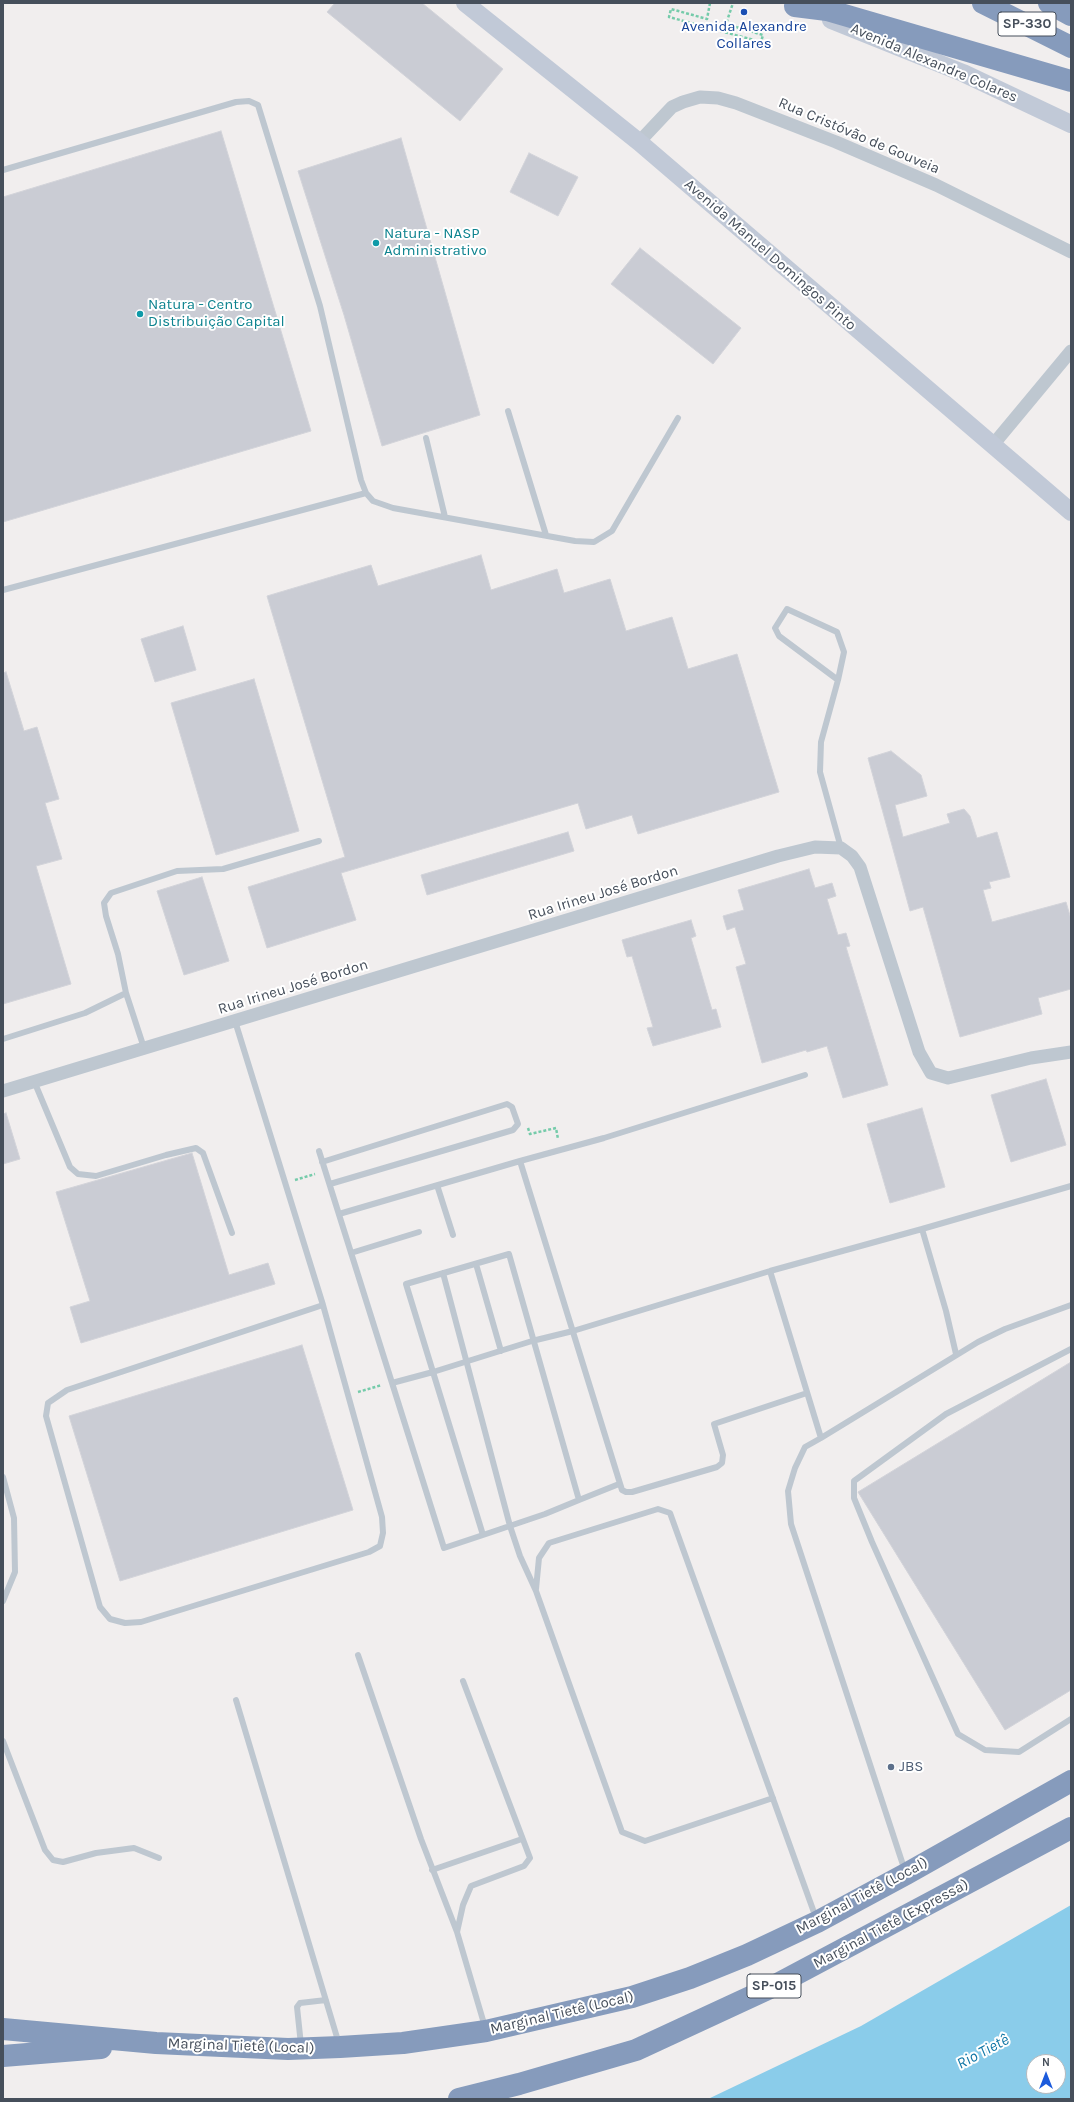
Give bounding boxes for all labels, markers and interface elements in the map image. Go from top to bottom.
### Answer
marker: Avenida Alexandre Collares [739,7,749,17]
road number: SP-330 [998,12,1056,36]
place label: Avenida Alexandre Collares [681,18,807,53]
street label: Avenida Alexandre Colares [848,20,1020,106]
street label: Rua Cristóvão de Gouveia [776,94,942,178]
street label: Avenida Manuel Domingos Pinto [680,175,860,335]
place label: Natura - NASP Administrativo [384,225,487,260]
marker: Natura - NASP Administrativo [371,238,381,248]
place label: Natura - Centro Distribuição Capital [148,296,285,331]
marker: Natura - Centro Distribuição Capital [135,309,145,319]
street label: Rua Irineu José Bordon [526,862,680,924]
street label: Rua Irineu José Bordon [216,956,370,1018]
place label: JBS [899,1758,923,1776]
marker: JBS [886,1762,896,1772]
street label: Marginal Tietê (Local) [793,1854,931,1938]
street label: Marginal Tietê (Expressa) [810,1875,972,1973]
road number: SP-015 [747,1974,801,1998]
street label: Marginal Tietê (Local) [488,1988,636,2038]
water label: Rio Tietê [954,2030,1012,2074]
street label: Marginal Tietê (Local) [167,2034,315,2058]
north arrow [1026,2054,1066,2094]
text: N [1042,2056,1050,2069]

